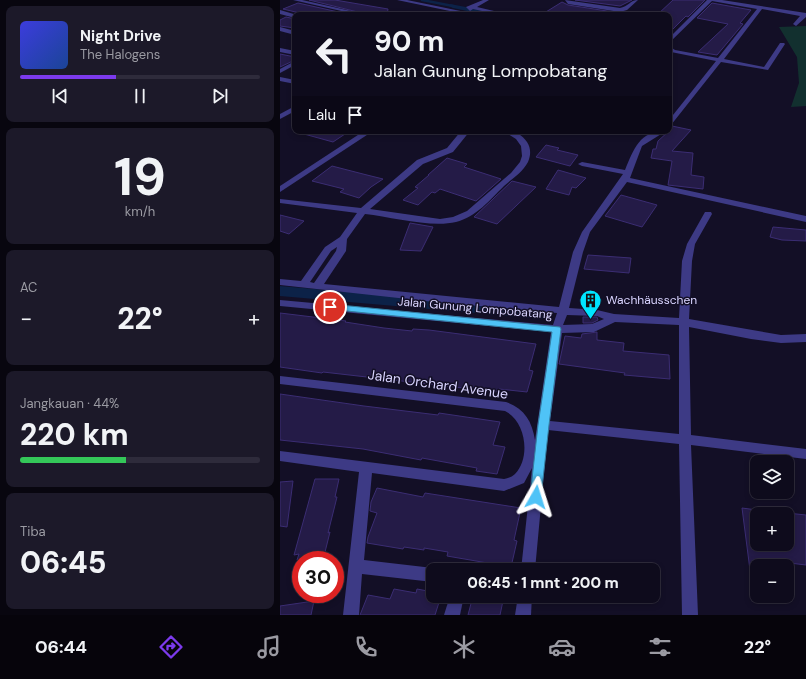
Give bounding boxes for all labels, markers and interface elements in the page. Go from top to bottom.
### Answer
text: 90 m [374,23,444,60]
text: Night Drive [80,26,161,46]
icon: left [308,28,360,80]
text: The Halogens [80,46,160,63]
text: Jalan Gunung Lompobatang [374,59,607,83]
icon: previous [49,85,71,107]
icon: pause [129,85,151,107]
icon: next [209,85,231,107]
icon: arrive [344,104,366,126]
text: Lalu [308,105,336,125]
text: 19 [114,143,166,211]
text: km/h [125,203,155,220]
text: AC [20,279,37,296]
building icon: Wachhäusschen [577,287,603,320]
pin [313,290,347,324]
place label: Wachhäusschen [606,292,697,308]
street label: Jalan Gunung Lompobatang [397,293,553,323]
icon: arrive [319,296,341,318]
text: 22° [117,299,163,338]
text: − [20,304,32,333]
text: + [248,304,260,333]
street label: Jalan Orchard Avenue [367,365,509,403]
text: Jangkauan · 44% [20,395,119,412]
text: 220 km [20,415,129,454]
map controls [750,455,794,603]
button: layers [750,455,794,499]
position arrow [515,476,557,518]
button: + [750,507,794,551]
text: Tiba [20,523,46,540]
text: 06:45 [20,543,106,582]
speed limit sign: 30 [292,551,344,603]
button: − [750,559,794,603]
text: 06:45 · 1 mnt · 200 m [467,573,619,593]
icon: directions [157,633,185,661]
icon: music [255,633,283,661]
icon: phone [352,633,380,661]
icon: climate [450,633,478,661]
icon: car [548,633,576,661]
icon: filters [646,633,674,661]
text: 06:44 [35,635,87,659]
text: 22° [744,635,771,659]

